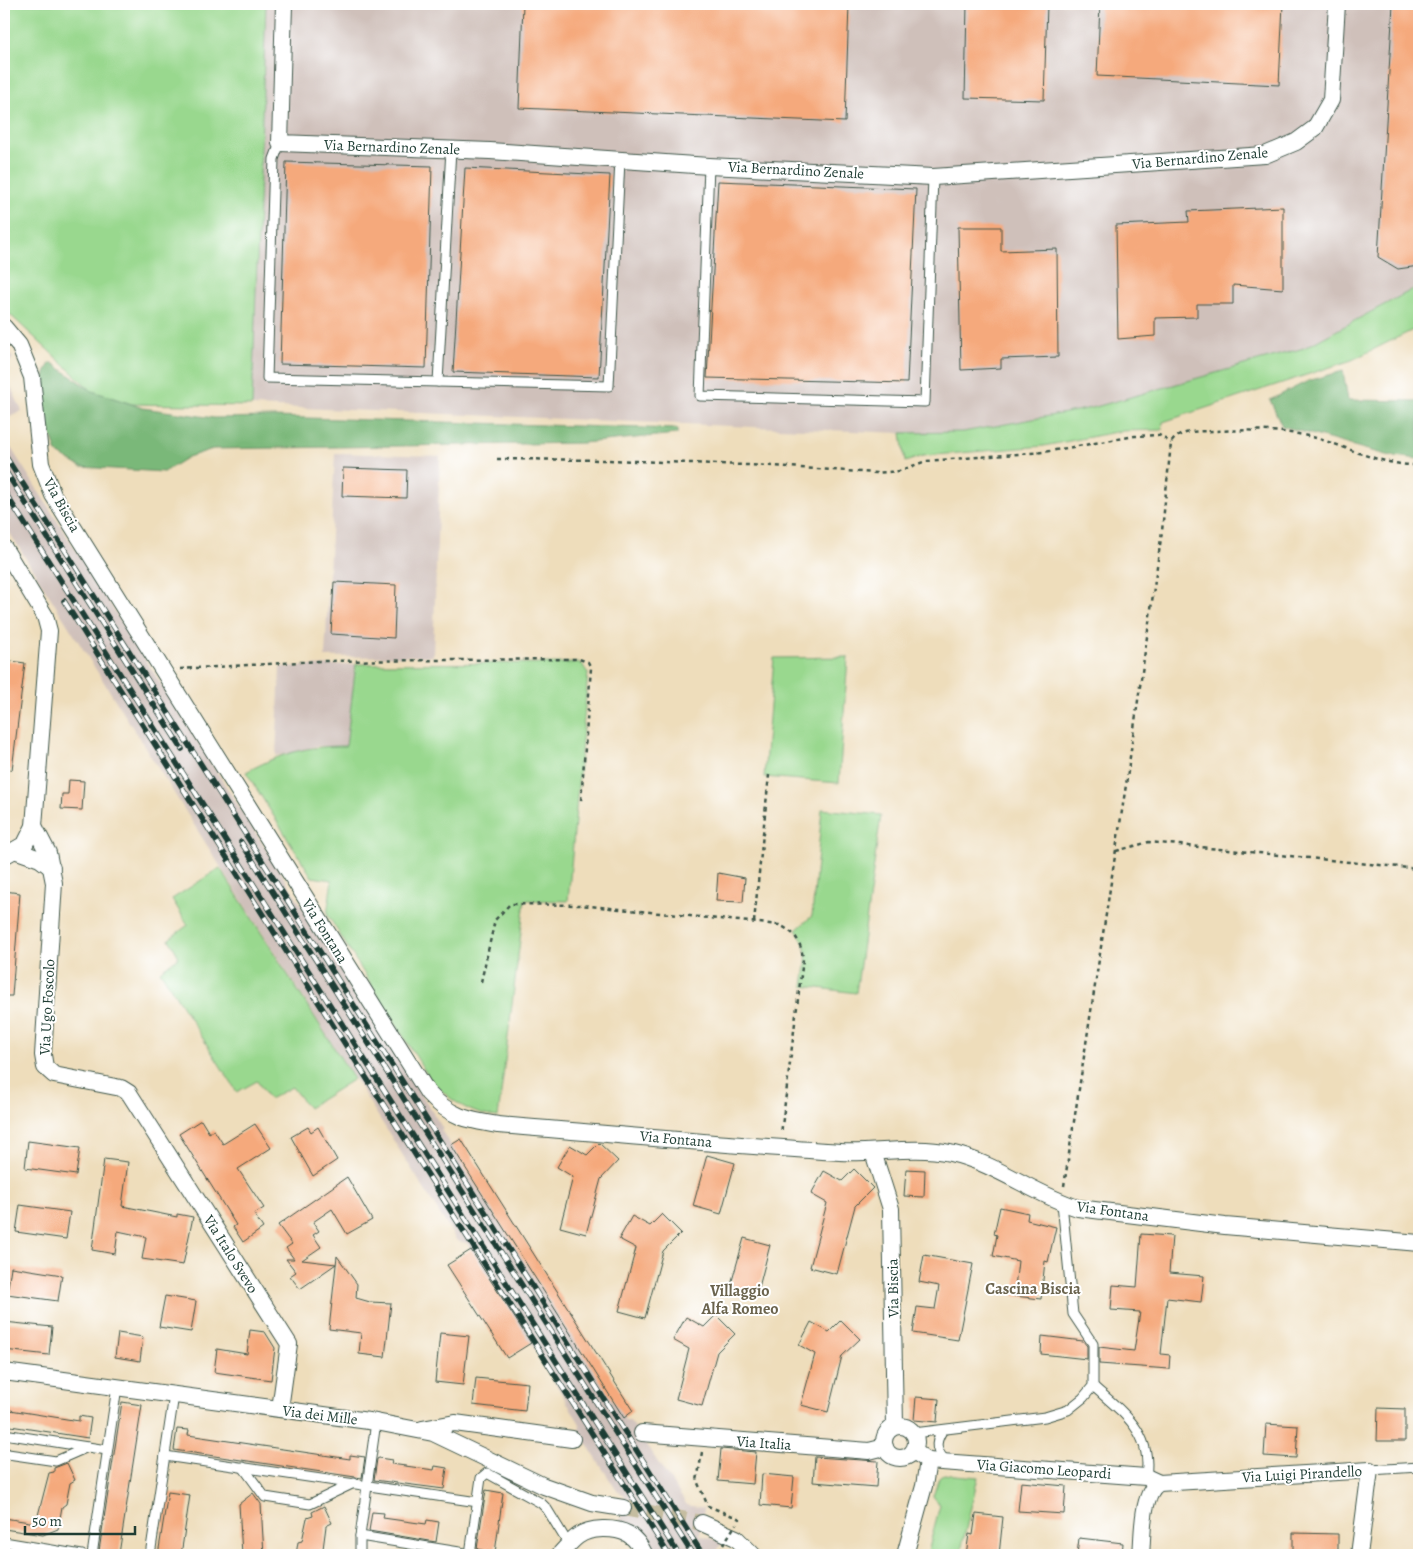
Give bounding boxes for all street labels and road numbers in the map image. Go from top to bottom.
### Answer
street label: Via Bernardino Zenale [323,135,461,159]
street label: Via Bernardino Zenale [1130,142,1269,174]
street label: Via Bernardino Zenale [726,156,865,184]
street label: Via Biscia [38,473,85,536]
street label: Via Fontana [297,894,353,967]
street label: Via Ugo Foscolo [34,958,60,1057]
street label: Via Fontana [638,1126,713,1152]
street label: Via Fontana [1075,1196,1150,1226]
street label: Via Italo Svevo [198,1210,263,1297]
street label: Via Biscia [882,1258,904,1319]
street label: Via dei Mille [280,1400,359,1430]
street label: Via Italia [735,1431,792,1455]
street label: Via Giacomo Leopardi [975,1454,1112,1484]
street label: Via Luigi Pirandello [1240,1461,1363,1487]

